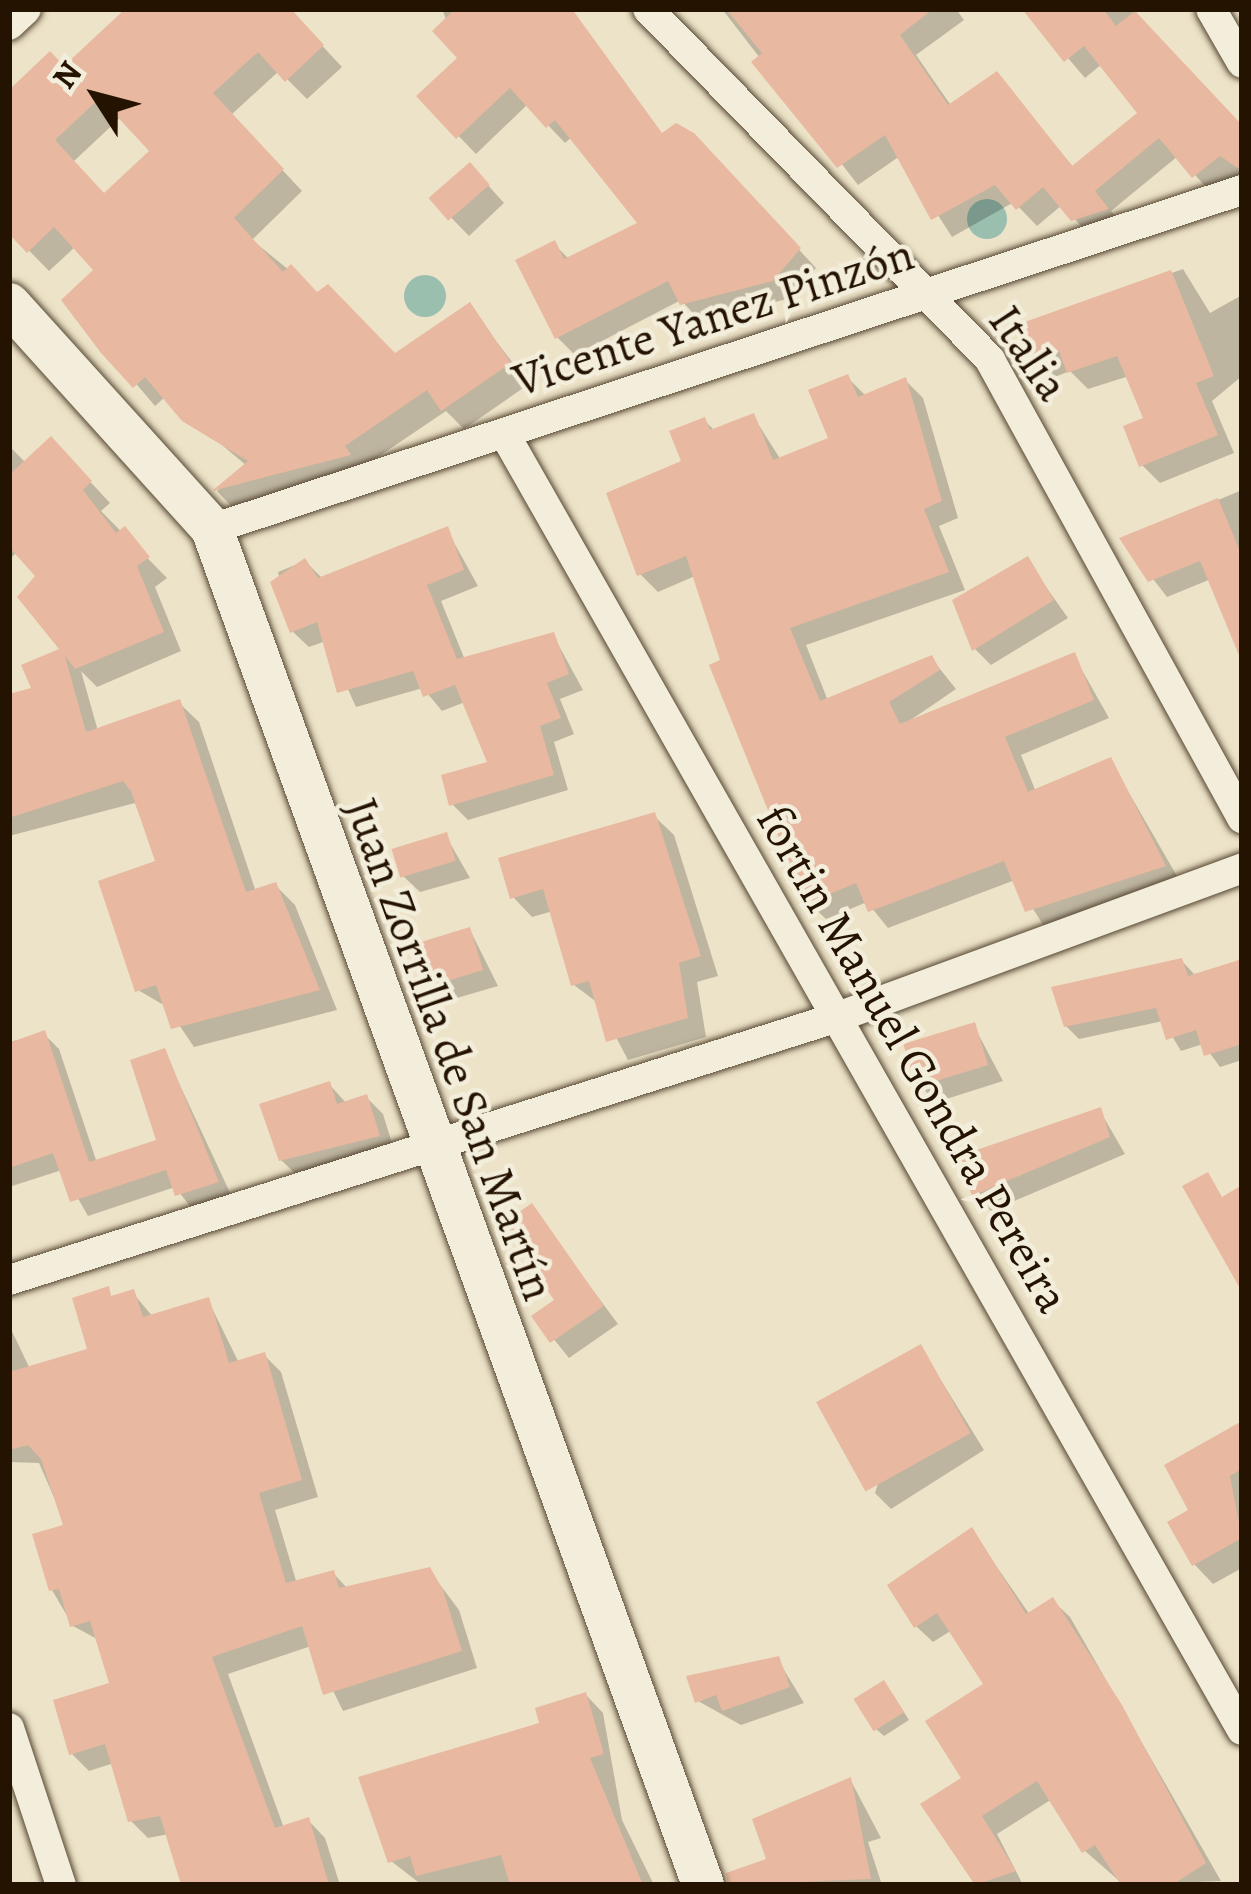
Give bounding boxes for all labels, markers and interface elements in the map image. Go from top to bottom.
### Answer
north arrow [36,36,156,156]
text: N [41,52,92,97]
street label: Vicente Yanez Pinzón [505,225,921,409]
street label: Italia [976,294,1082,412]
street label: Juan Zorrilla de San Martín [332,790,568,1308]
street label: fortin Manuel Gondra Pereira [744,795,1082,1323]

